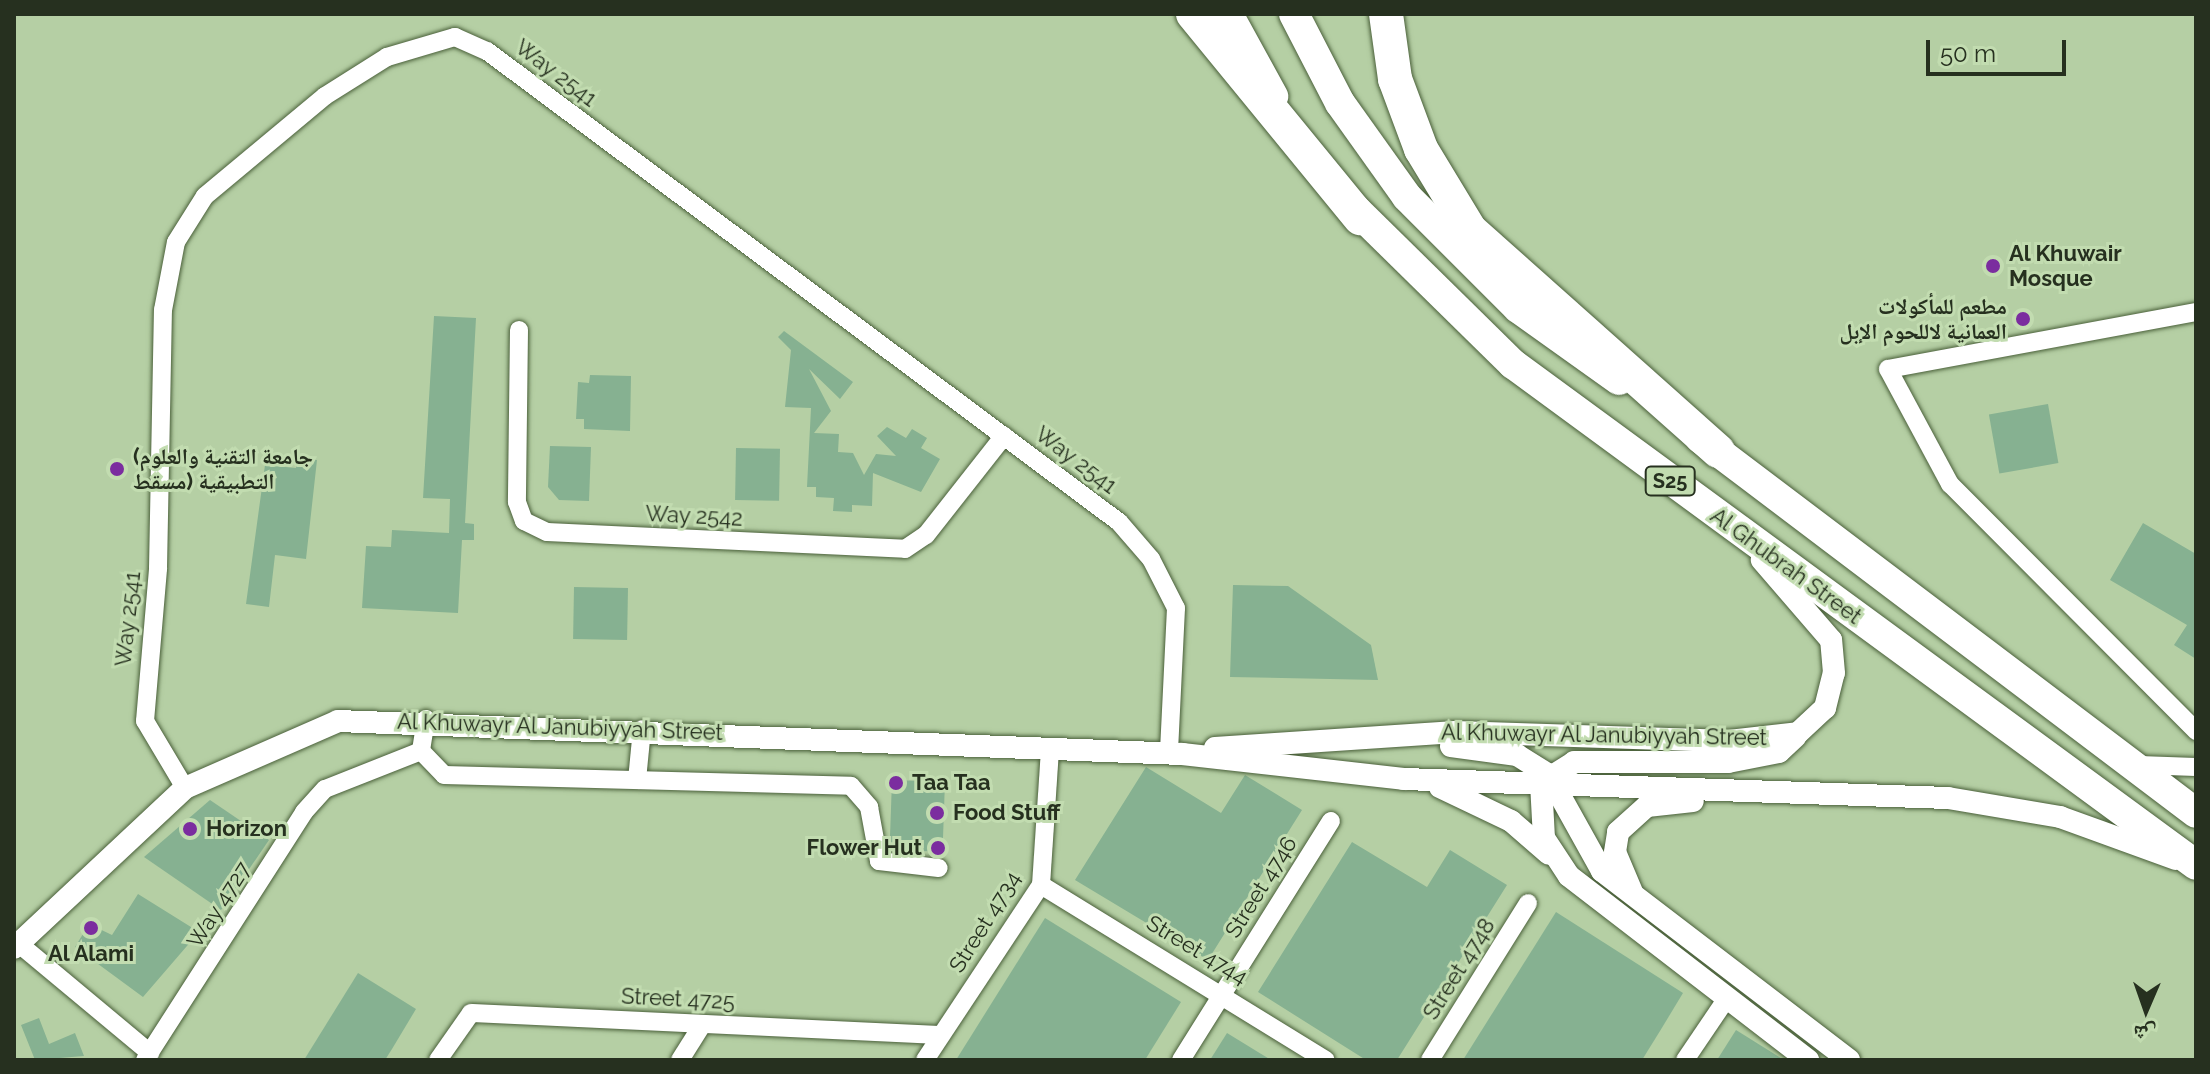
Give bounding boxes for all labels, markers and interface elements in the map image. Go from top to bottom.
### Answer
scale bar [1930,24,2070,74]
street label: Way 2541 [510,34,602,112]
text: 50 m [1940,39,1996,68]
place label: Al Khuwair Mosque [2009,240,2122,292]
marker: Al Khuwair Mosque [1984,257,2002,275]
place label: مطعم للمأكولات العمانية لاللحوم الإبل [1840,293,2007,344]
marker: مطعم للمأكولات العمانية لاللحوم الإبل [2014,310,2032,328]
street label: Way 2541 [1030,421,1122,499]
place label: (جامعة التقنية والعلوم التطبيقية (مسقط [133,443,313,494]
marker: (جامعة التقنية والعلوم التطبيقية (مسقط [108,460,126,478]
road number: S25 [1644,465,1696,497]
street label: Way 2542 [644,500,744,532]
street label: Al Ghubrah Street [1705,502,1867,630]
street label: Way 2541 [110,570,146,668]
street label: Al Khuwayr Al Janubiyyah Street [395,708,725,746]
street label: Al Khuwayr Al Janubiyyah Street [1439,719,1769,751]
place label: Taa Taa [912,770,991,796]
marker: Taa Taa [887,774,905,792]
place label: Food Stuff [953,800,1060,826]
marker: Food Stuff [928,804,946,822]
place label: Horizon [206,816,287,842]
marker: Horizon [181,820,199,838]
street label: Street 4746 [1219,831,1303,943]
place label: Flower Hut [806,835,922,861]
marker: Flower Hut [929,839,947,857]
street label: Way 4727 [181,857,257,953]
street label: Street 4734 [944,867,1026,977]
street label: Street 4744 [1142,910,1252,990]
street label: Street 4748 [1418,914,1500,1024]
marker: Al Alami [82,919,100,937]
place label: Al Alami [47,941,135,967]
north arrow [2106,970,2186,1050]
street label: Street 4725 [621,983,735,1015]
text: ش [2133,1021,2157,1047]

